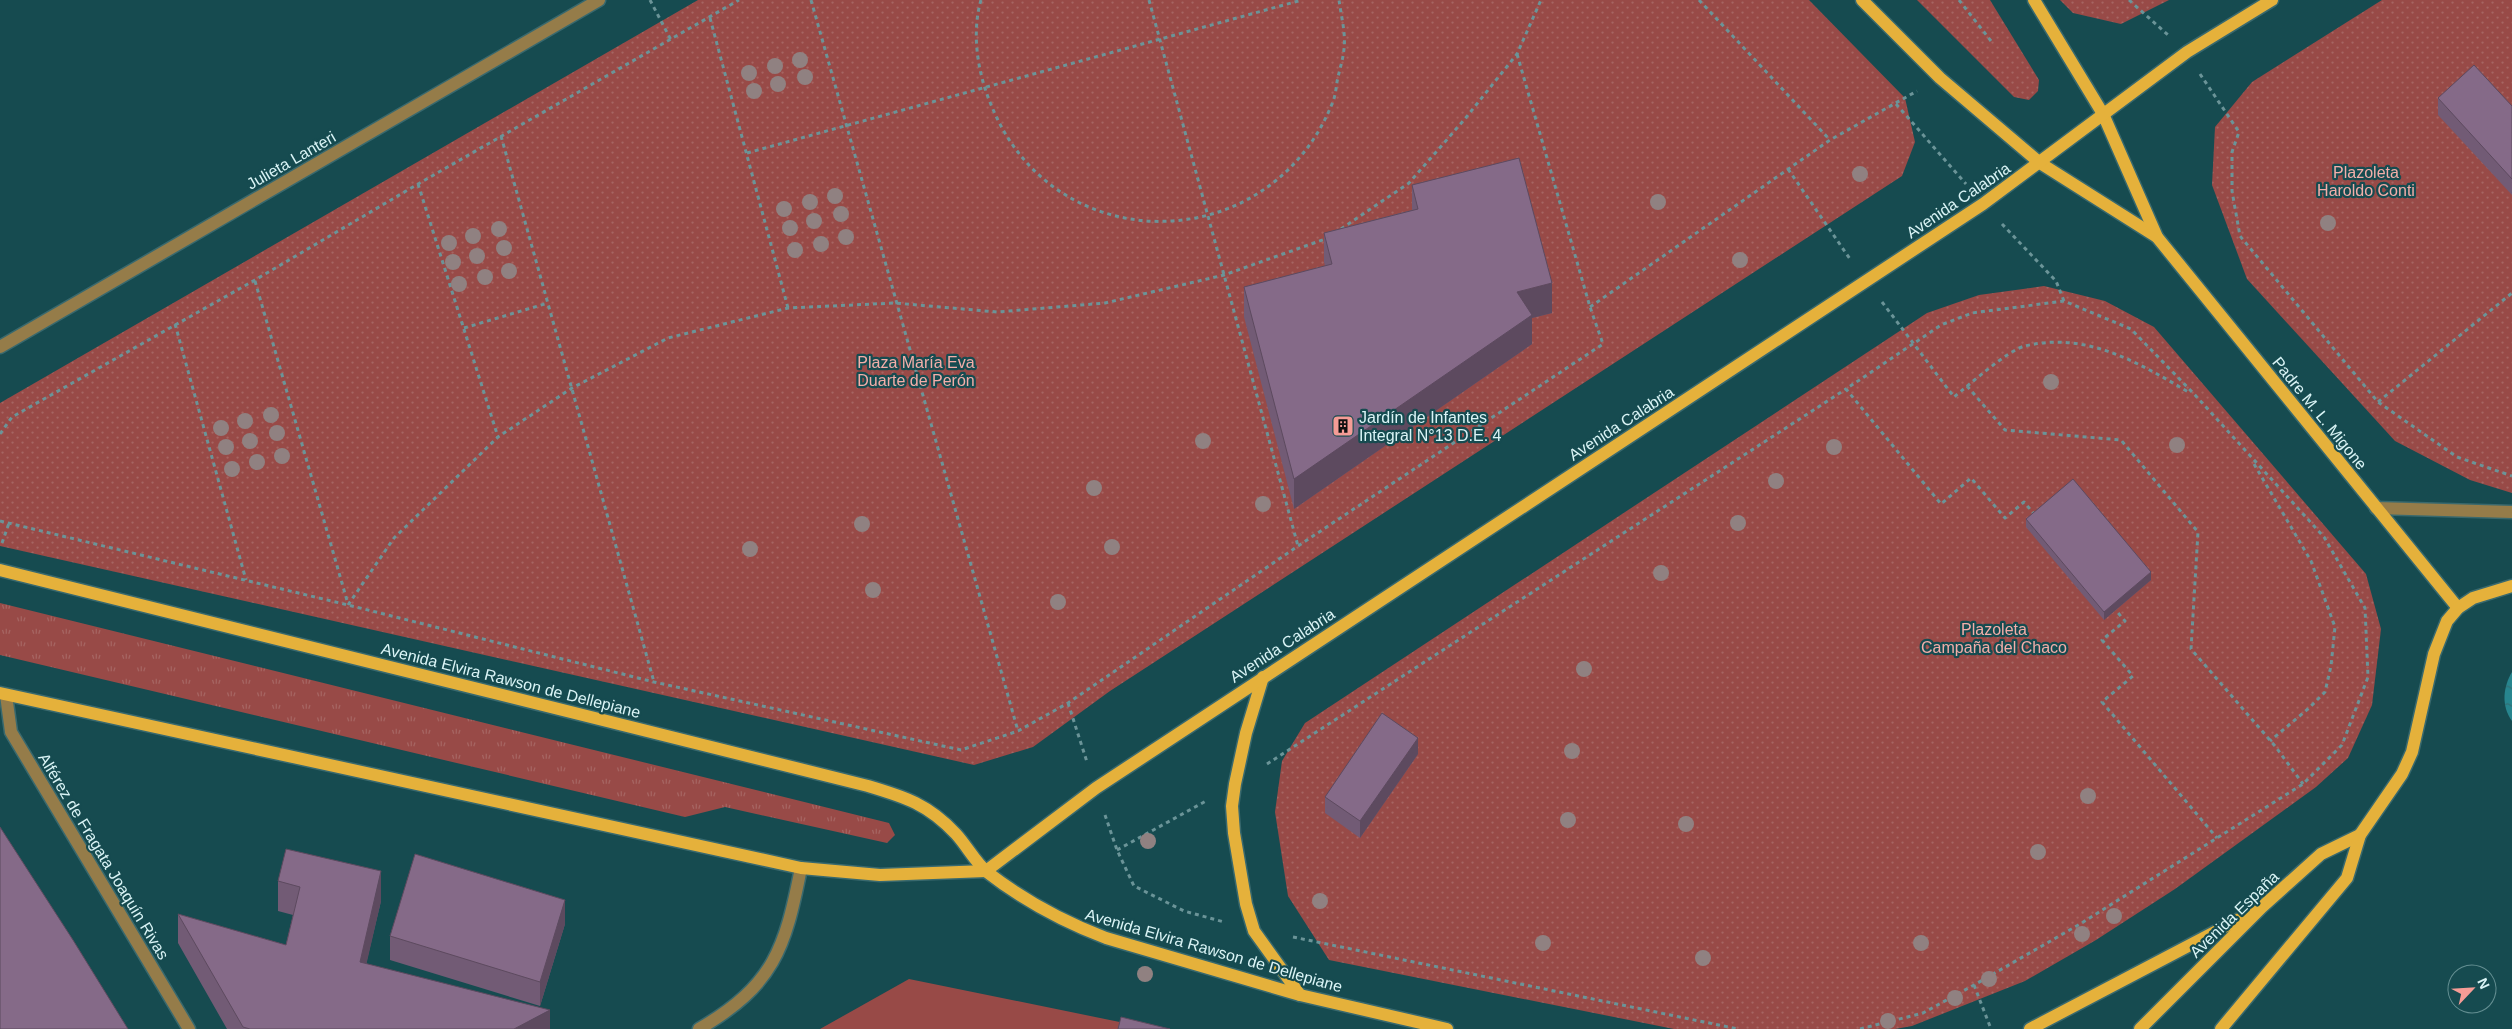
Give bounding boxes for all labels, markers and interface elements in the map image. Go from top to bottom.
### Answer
street label: Julieta Lanteri [244,128,339,193]
street label: Avenida Calabria [1903,159,2014,241]
park label: Plazoleta Haroldo Conti [2317,164,2415,199]
park label: Plaza María Eva Duarte de Perón [857,354,975,389]
street label: Padre M. L. Migone [2269,354,2370,473]
street label: Avenida Calabria [1566,383,1677,464]
place label: Jardín de Infantes Integral N°13 D.E. 4 [1359,409,1502,444]
building icon: Jardín de Infantes Integral N°13 D.E. 4 [1331,414,1355,438]
street label: Avenida Calabria [1227,605,1338,686]
park label: Plazoleta Campaña del Chaco [1921,621,2067,656]
street label: Avenida Elvira Rawson de Dellepiane [380,640,642,721]
street label: Alférez de Fragata Joaquín Rivas [35,750,172,962]
street label: Avenida España [2187,868,2282,961]
street label: Avenida Elvira Rawson de Dellepiane [1083,906,1344,995]
north arrow [2447,964,2497,1014]
text: N [2474,976,2493,991]

